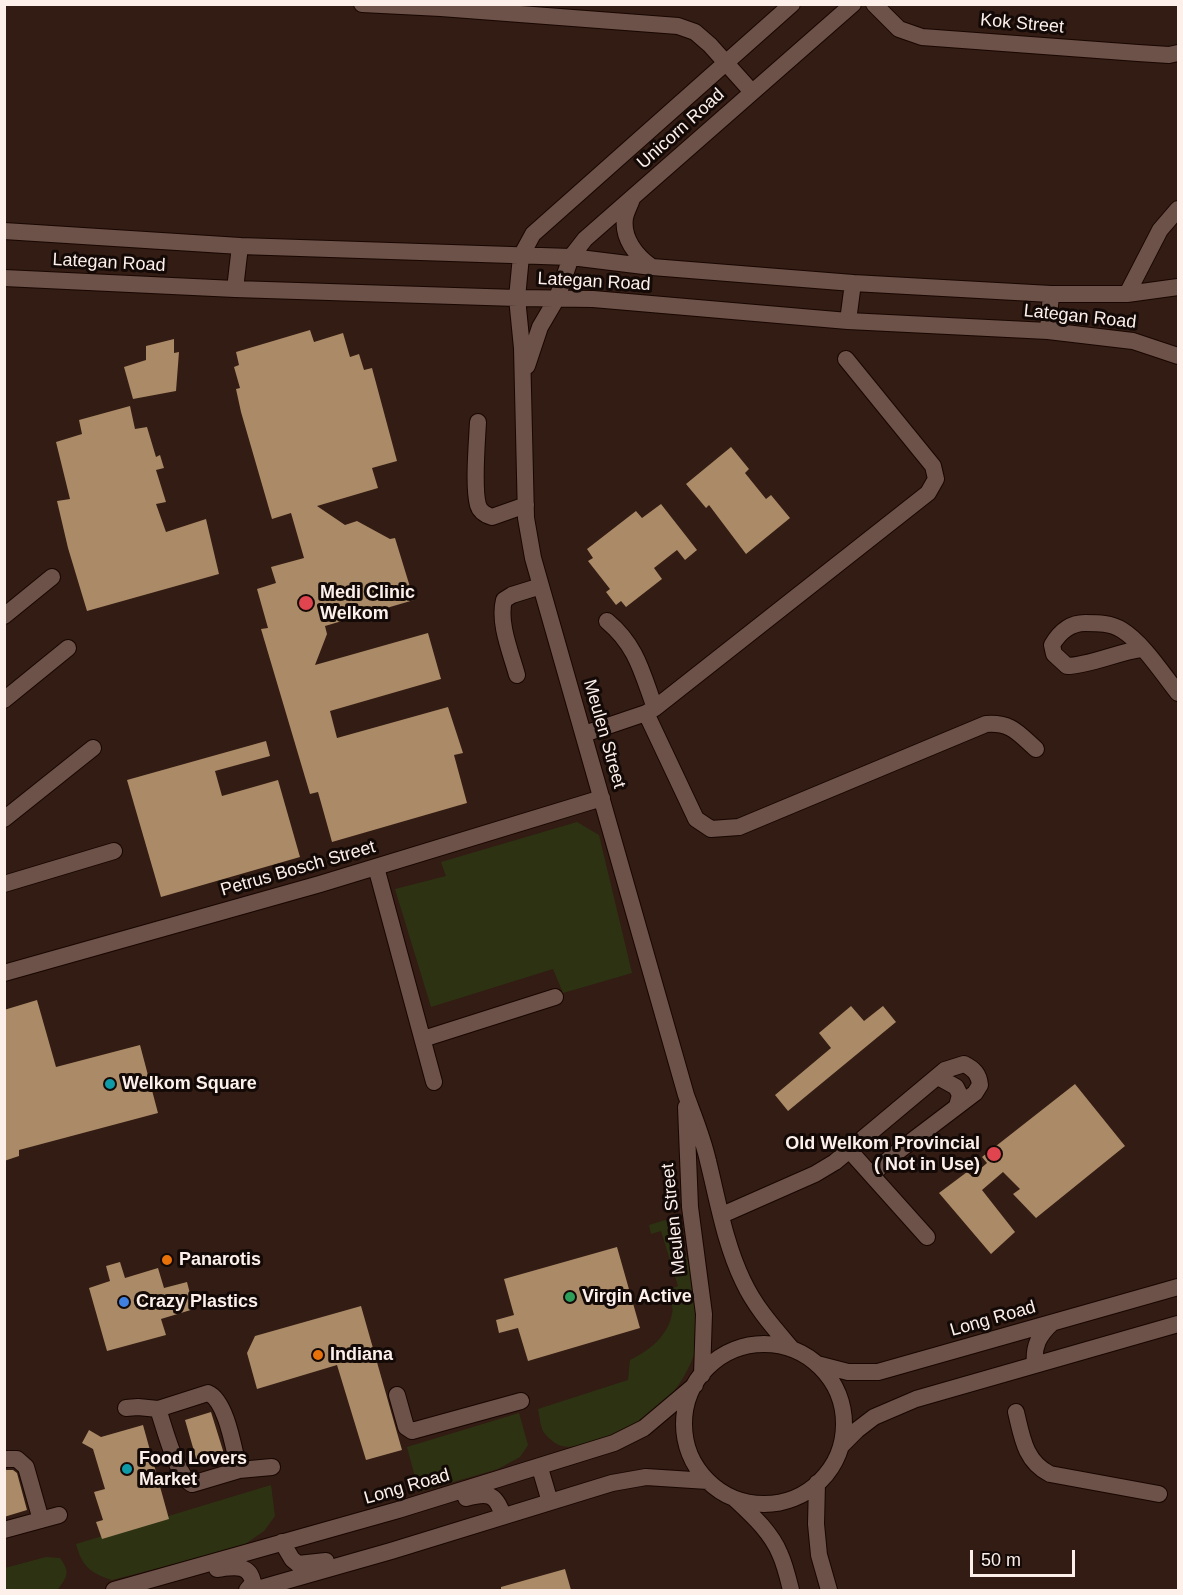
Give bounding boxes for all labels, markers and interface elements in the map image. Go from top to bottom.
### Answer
street label: Kok Street [979,10,1065,38]
street label: Unicorn Road [633,84,729,174]
street label: Lategan Road [52,249,166,277]
street label: Lategan Road [537,268,651,296]
street label: Lategan Road [1023,300,1137,334]
place label: Medi Clinic Welkom [320,582,415,624]
marker: Medi Clinic Welkom [297,594,315,612]
street label: Meulen Street [578,677,630,791]
street label: Petrus Bosch Street [218,837,378,901]
place label: Welkom Square [122,1073,257,1095]
marker: Welkom Square [103,1077,117,1091]
place label: Old Welkom Provincial ( Not in Use) [785,1133,980,1176]
marker: Old Welkom Provincial ( Not in Use) [985,1145,1003,1163]
street label: Meulen Street [657,1162,691,1276]
place label: Panarotis [179,1249,261,1271]
marker: Panarotis [160,1253,174,1267]
place label: Virgin Active [582,1286,692,1308]
marker: Virgin Active [563,1290,577,1304]
place label: Crazy Plastics [136,1291,258,1313]
marker: Crazy Plastics [117,1295,131,1309]
street label: Long Road [948,1296,1038,1342]
place label: Indiana [330,1344,393,1366]
marker: Indiana [311,1348,325,1362]
place label: Food Lovers Market [139,1448,247,1490]
marker: Food Lovers Market [120,1462,134,1476]
street label: Long Road [362,1464,452,1510]
scale bar [973,1538,1078,1576]
text: 50 m [981,1550,1021,1570]

